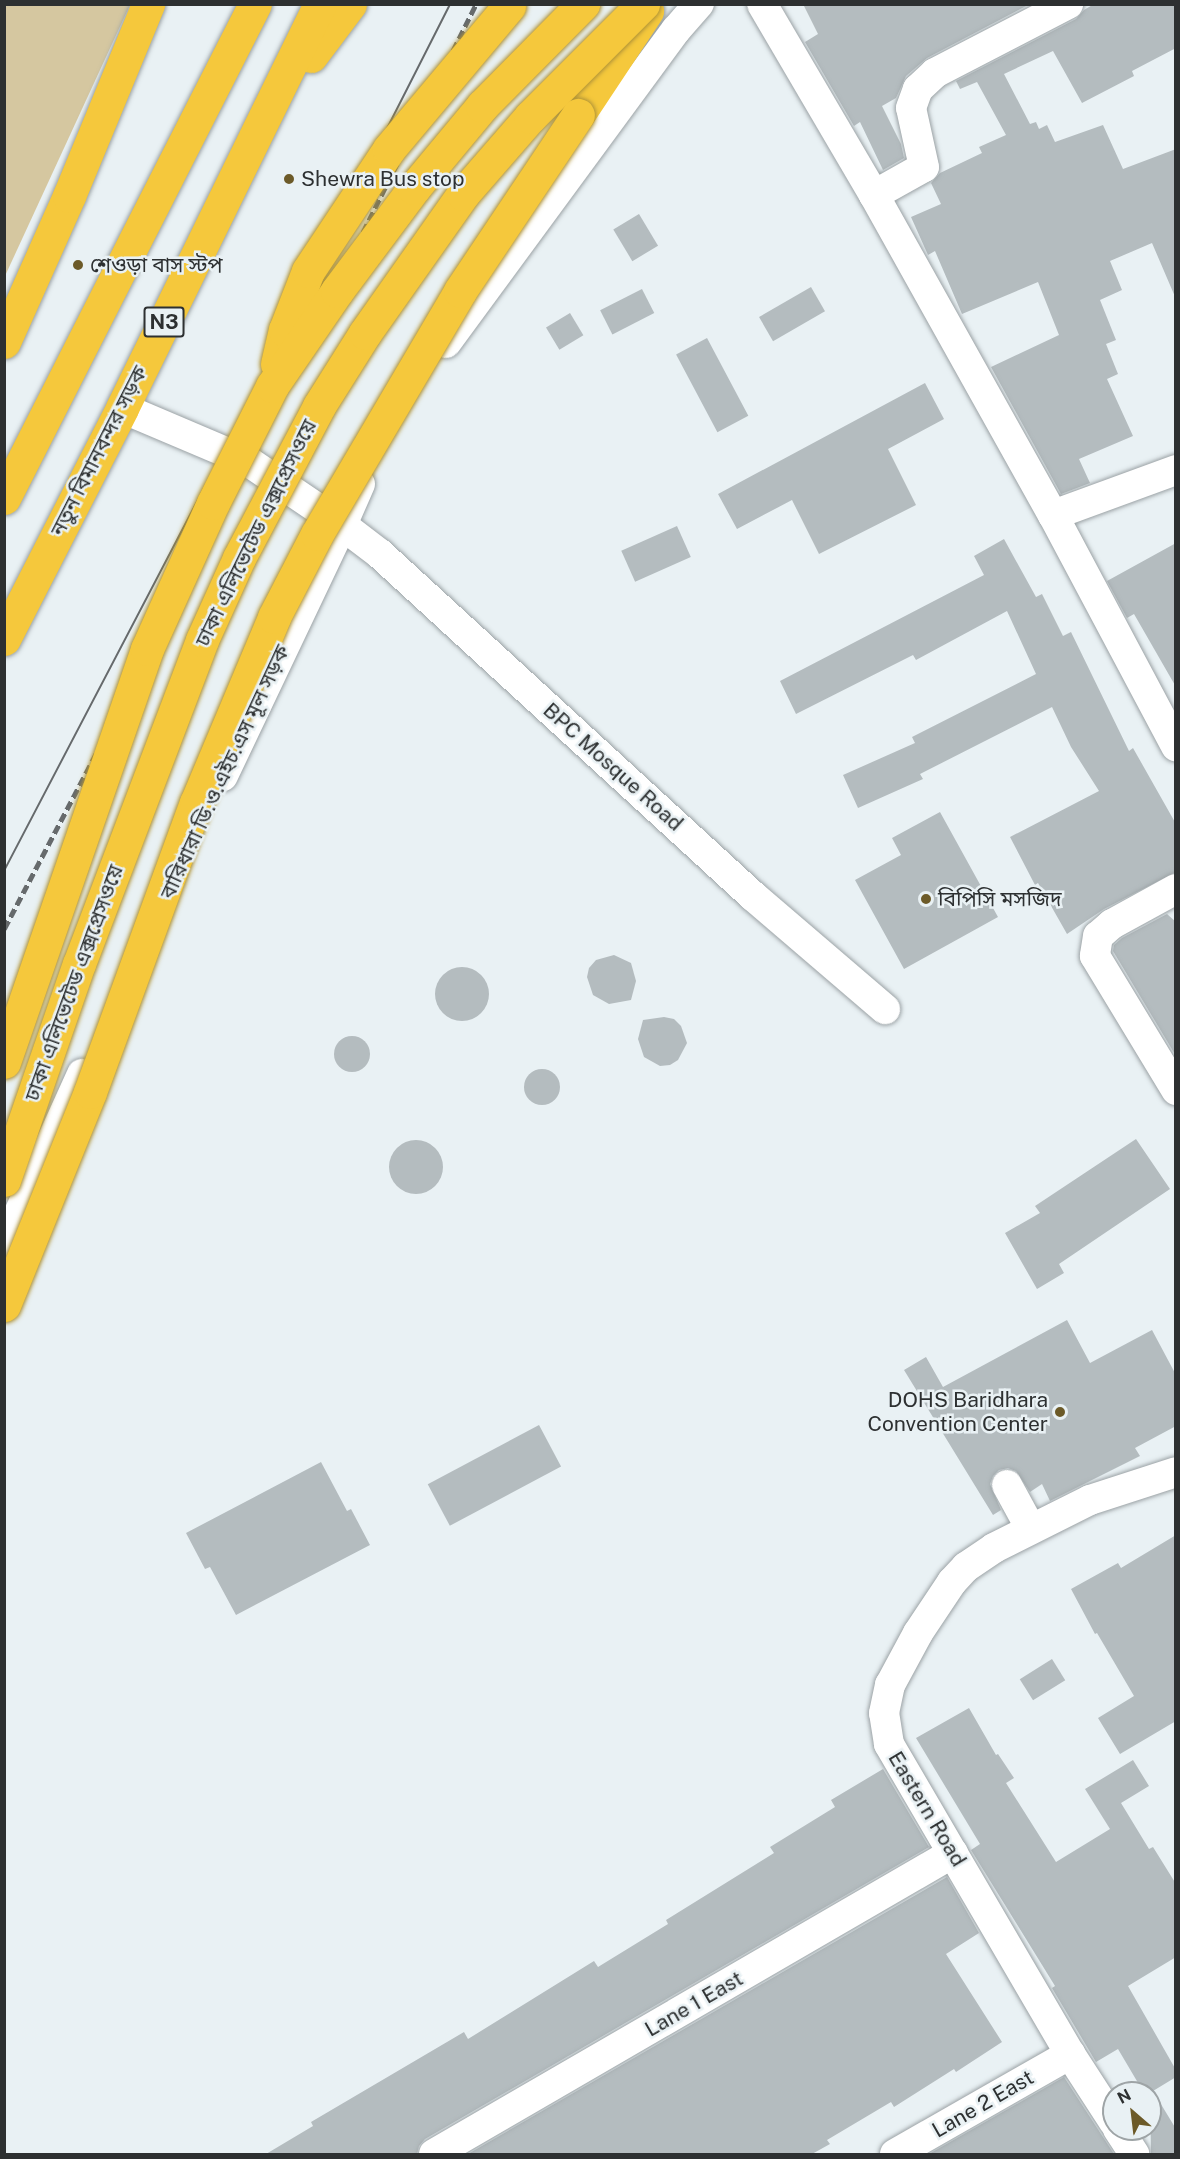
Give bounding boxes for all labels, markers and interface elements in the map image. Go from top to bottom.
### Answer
place label: Shewra Bus stop [301,166,465,192]
marker: Shewra Bus stop [282,172,296,186]
place label: শেওড়া বাস স্টপ [90,252,222,278]
marker: শেওড়া বাস স্টপ [71,258,85,272]
road number: N3 [143,305,185,339]
street label: নতুন বিমানবন্দর সড়ক [45,362,153,540]
street label: ঢাকা এলিভেটেড এক্সপ্রেসওয়ে [190,415,322,651]
street label: বারিধারা ডি.ও.এইচ.এস মূল সড়ক [155,641,295,903]
street label: BPC Mosque Road [538,698,688,836]
street label: ঢাকা এলিভেটেড এক্সপ্রেসওয়ে [20,861,128,1105]
place label: বিপিসি মসজিদ [938,886,1062,912]
marker: বিপিসি মসজিদ [919,892,933,906]
place label: DOHS Baridhara Convention Center [868,1387,1048,1437]
marker: DOHS Baridhara Convention Center [1053,1405,1067,1419]
street label: Eastern Road [883,1747,971,1871]
street label: Lane 1 East [640,1966,748,2042]
street label: Lane 2 East [928,2065,1038,2143]
north arrow [1102,2081,1162,2141]
text: N [1114,2085,1134,2108]

